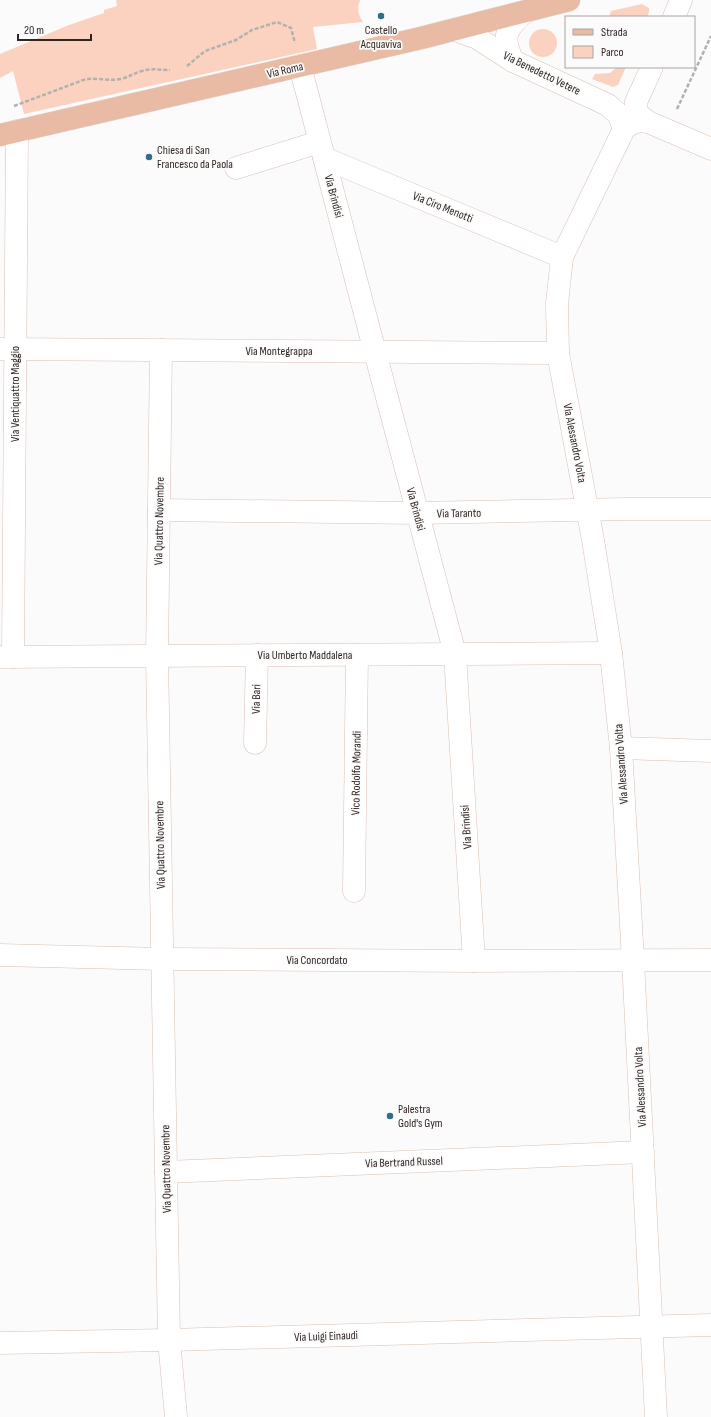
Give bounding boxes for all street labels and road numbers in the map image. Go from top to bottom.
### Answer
street label: Via Benedetto Vetere [501,48,583,99]
street label: Via Roma [265,59,305,82]
street label: Via Brindisi [321,173,346,219]
street label: Via Ciro Menotti [410,189,475,226]
street label: Via Montegrappa [245,344,313,359]
street label: Via Ventiquattro Maggio [8,346,23,442]
street label: Via Alessandro Volta [559,402,590,484]
street label: Via Quattro Novembre [151,477,168,565]
street label: Via Brindisi [403,486,428,532]
street label: Via Taranto [437,506,481,521]
street label: Via Umberto Maddalena [258,648,353,663]
street label: Via Bari [249,684,264,714]
street label: Via Alessandro Volta [611,723,632,805]
street label: Vico Rodolfo Morandi [348,731,365,815]
street label: Via Quattro Novembre [152,801,169,889]
street label: Via Brindisi [457,804,476,849]
street label: Via Concordato [286,953,348,968]
street label: Via Alessandro Volta [631,1046,650,1127]
street label: Via Quattro Novembre [158,1125,175,1213]
street label: Via Bertrand Russel [365,1154,443,1171]
street label: Via Luigi Einaudi [294,1328,358,1345]

